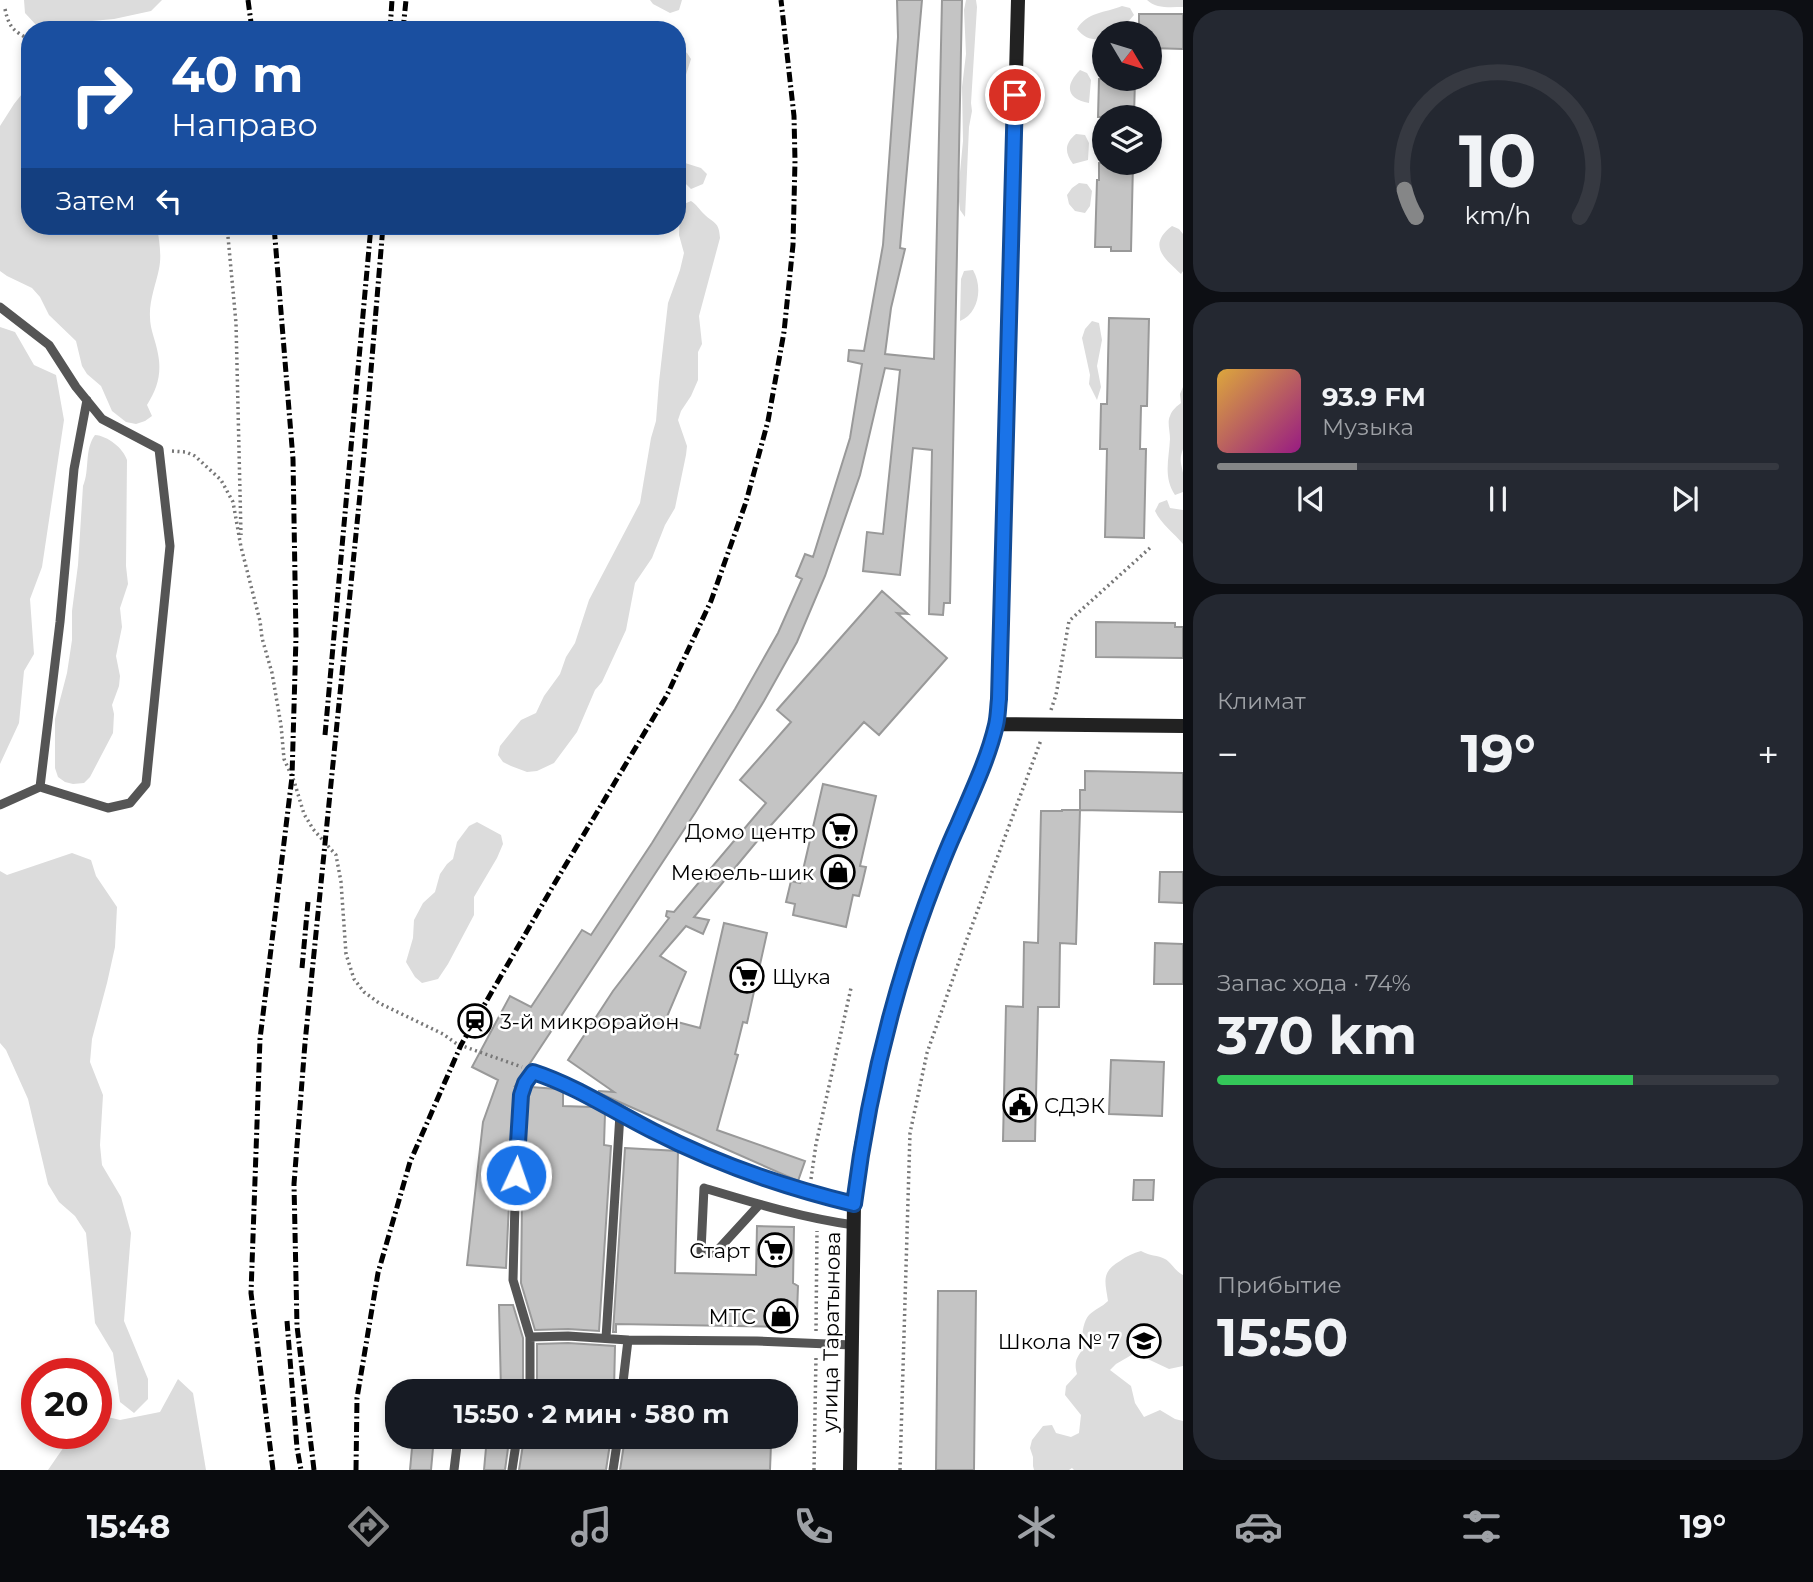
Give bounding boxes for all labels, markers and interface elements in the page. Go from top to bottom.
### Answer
north arrow [1092,21,1162,91]
map controls [1092,21,1162,175]
text: 40 m [171,45,303,104]
icon: right [56,49,147,140]
pin [985,65,1045,125]
icon: arrive [996,76,1034,114]
text: Направо [171,105,318,144]
button: layers [1092,105,1162,175]
text: 10 [1459,117,1537,205]
icon: left [150,182,188,220]
text: Затем [56,185,136,217]
text: km/h [1465,200,1531,230]
text: 93.9 FM [1322,381,1426,413]
text: Музыка [1322,413,1414,441]
icon: previous [1292,480,1330,518]
icon: pause [1479,480,1517,518]
icon: next [1666,480,1704,518]
text: Климат [1217,687,1306,715]
text: 19° [1460,722,1536,785]
text: − [1217,731,1239,778]
text: + [1757,731,1779,778]
supermarket icon: Домо центр [821,812,859,850]
place label: Домо центр [685,819,816,844]
shop icon: Меюель-шик [819,853,857,891]
place label: Меюель-шик [671,860,814,885]
supermarket icon: Щука [728,957,766,995]
place label: Щука [772,964,831,989]
text: Запас хода · 74% [1217,969,1411,997]
station icon: 3-й микрорайон [456,1002,494,1040]
text: 370 km [1217,1004,1417,1067]
place label: 3-й микрорайон [500,1009,679,1034]
public building icon: СДЭК [1001,1086,1039,1124]
place label: СДЭК [1044,1093,1105,1118]
position arrow [479,1138,553,1212]
supermarket icon: Старт [756,1231,794,1269]
street label: улица Таратынова [817,1232,845,1433]
place label: Старт [689,1238,750,1263]
text: Прибытие [1217,1271,1342,1299]
shop icon: МТС [762,1297,800,1335]
place label: МТС [709,1304,756,1329]
text: 15:50 [1217,1306,1348,1369]
school or university icon: Школа № 7 [1125,1322,1163,1360]
place label: Школа № 7 [998,1329,1120,1354]
speed limit sign: 20 [21,1358,112,1449]
text: 15:50 · 2 мин · 580 m [453,1398,730,1430]
icon: directions [344,1502,393,1551]
icon: music [567,1502,616,1551]
icon: phone [789,1502,838,1551]
icon: climate [1012,1502,1061,1551]
icon: car [1234,1502,1283,1551]
icon: filters [1457,1502,1506,1551]
text: 15:48 [87,1507,170,1546]
text: 19° [1680,1507,1726,1546]

